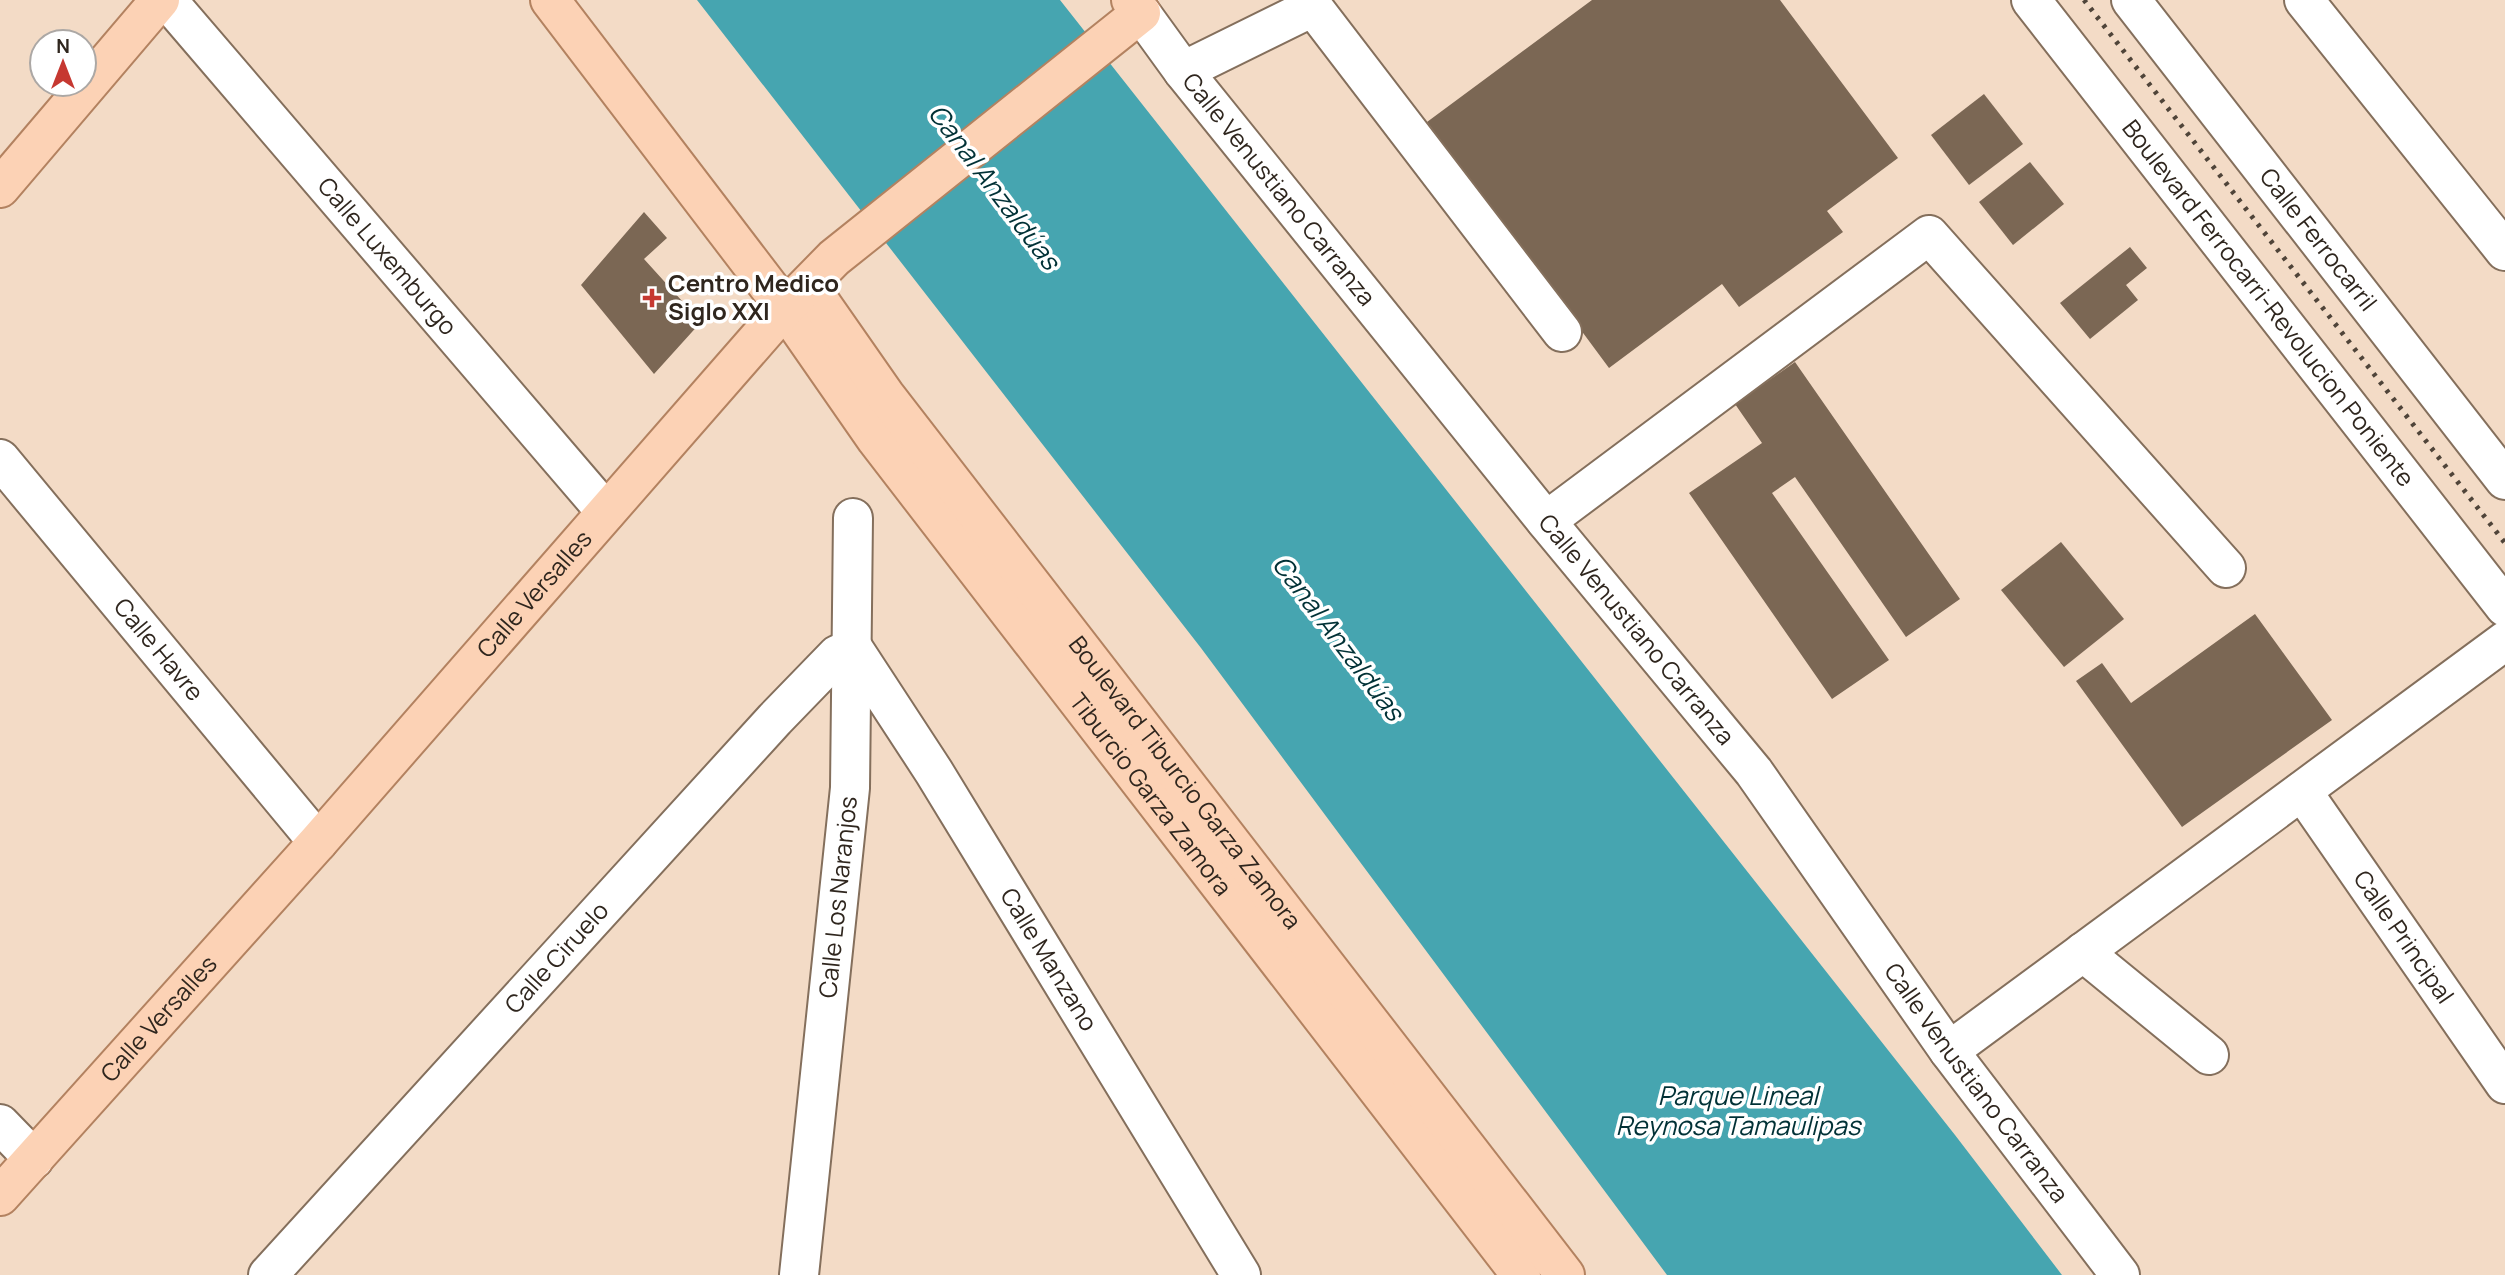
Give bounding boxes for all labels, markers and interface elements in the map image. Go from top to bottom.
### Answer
north arrow [28,28,98,98]
text: N [56,33,70,59]
street label: Calle Venustiano Carranza [1176,65,1384,312]
water label: Canal Anzaldúas [921,96,1070,278]
street label: Boulevard Ferrocarri-Revolucion Poniente [2115,112,2423,493]
street label: Calle Ferrocarril [2253,161,2385,317]
street label: Calle Luxemburgo [311,170,465,342]
place label: Centro Medico Siglo XXI [668,266,839,327]
marker: Centro Medico Siglo XXI [642,288,662,308]
street label: Calle Venustiano Carranza [1532,506,1743,751]
street label: Calle Versalles [469,522,599,664]
water label: Canal Anzaldúas [1265,547,1414,729]
street label: Calle Havre [107,590,212,707]
street label: Boulevard Tiburcio Garza Zamora [1061,631,1307,933]
street label: Tiburcio Garza Zamora [1063,688,1237,900]
street label: Calle Los Naranjos [810,794,864,999]
street label: Calle Principal [2347,863,2462,1010]
street label: Calle Manzano [994,881,1106,1037]
street label: Calle Ciruelo [497,894,615,1020]
street label: Calle Versalles [92,948,224,1088]
street label: Calle Venustiano Carranza [1877,956,2077,1209]
water label: Parque Lineal Reynosa Tamaulipas [1616,1077,1863,1143]

